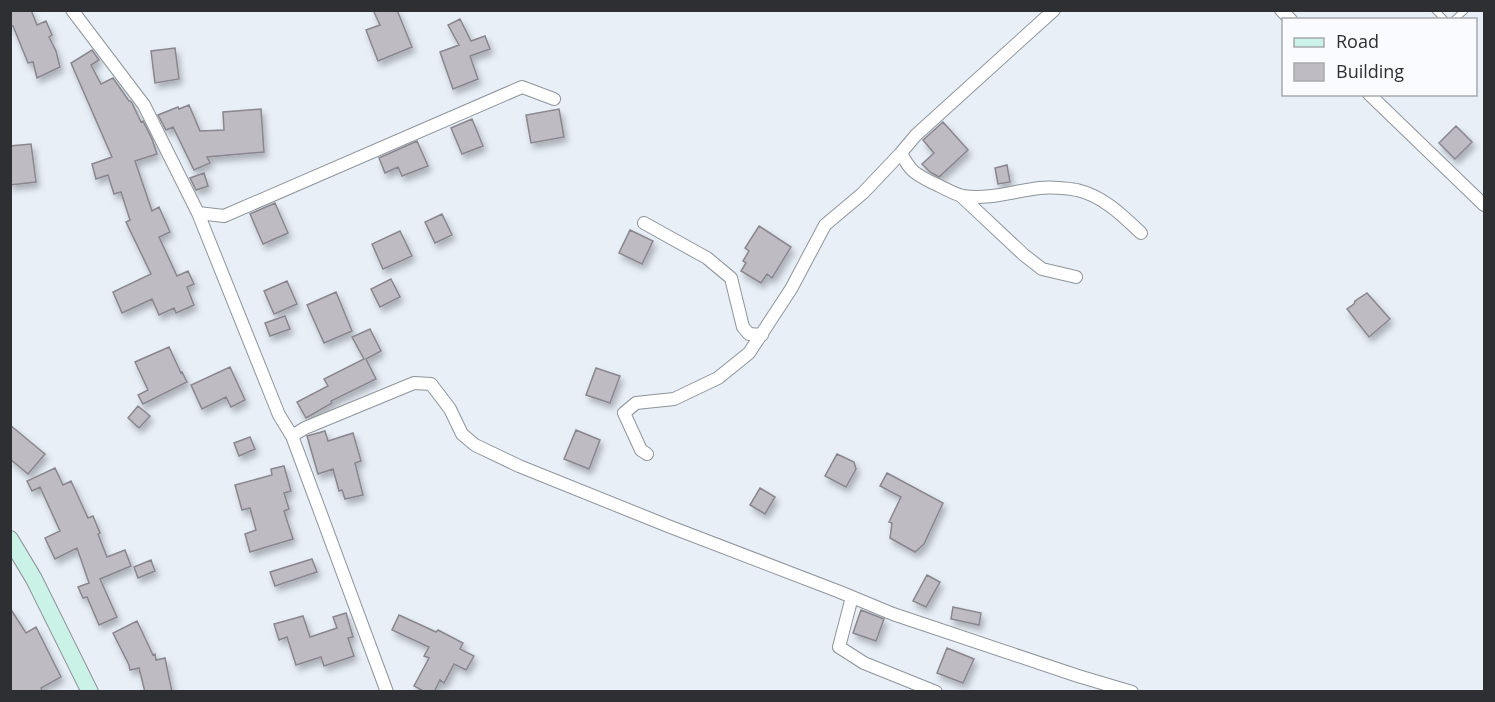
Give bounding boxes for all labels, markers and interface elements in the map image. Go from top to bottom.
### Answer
legend [1282,18,1477,96]
text: Road [1336,29,1379,53]
text: Building [1336,59,1404,83]

